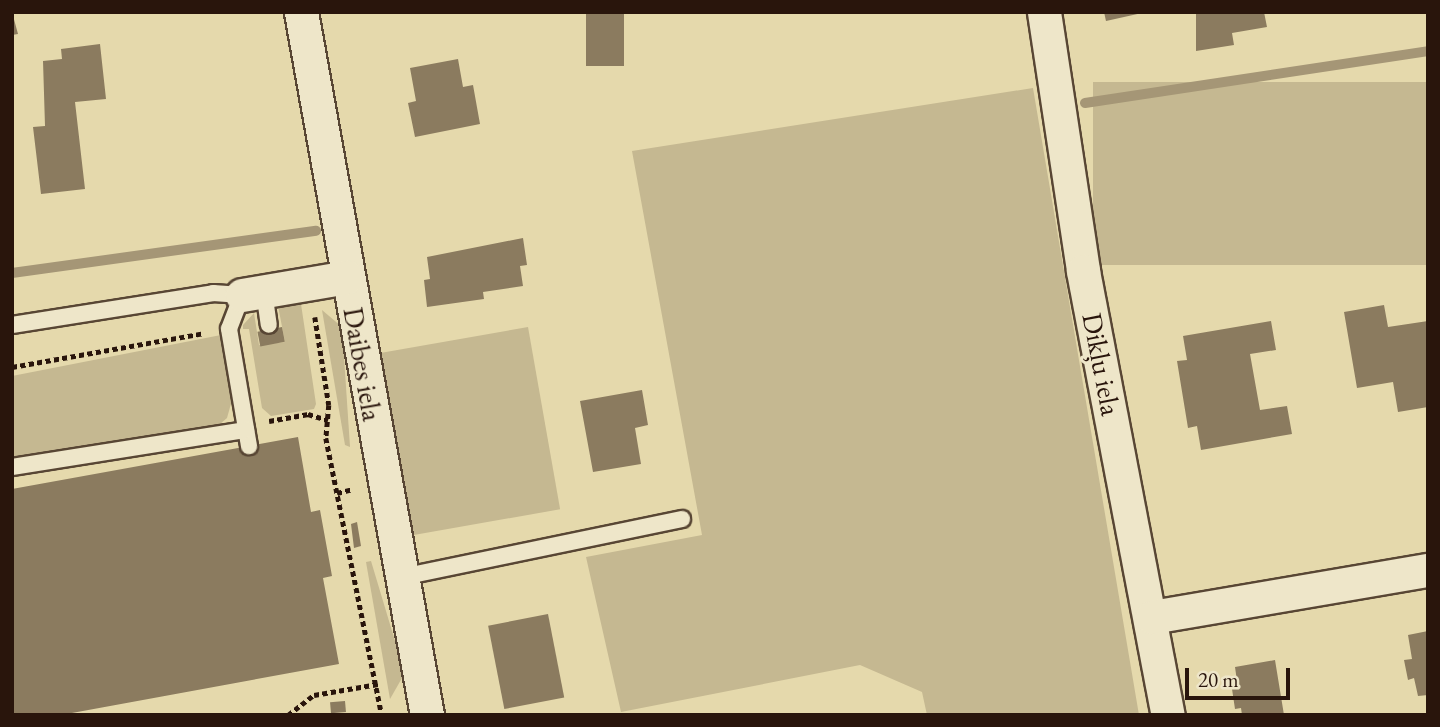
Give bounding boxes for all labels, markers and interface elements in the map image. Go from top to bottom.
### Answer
street label: Daibes iela [336,305,390,423]
street label: Dikļu iela [1076,310,1128,418]
scale bar [1188,654,1293,698]
text: 20 m [1198,666,1239,693]

